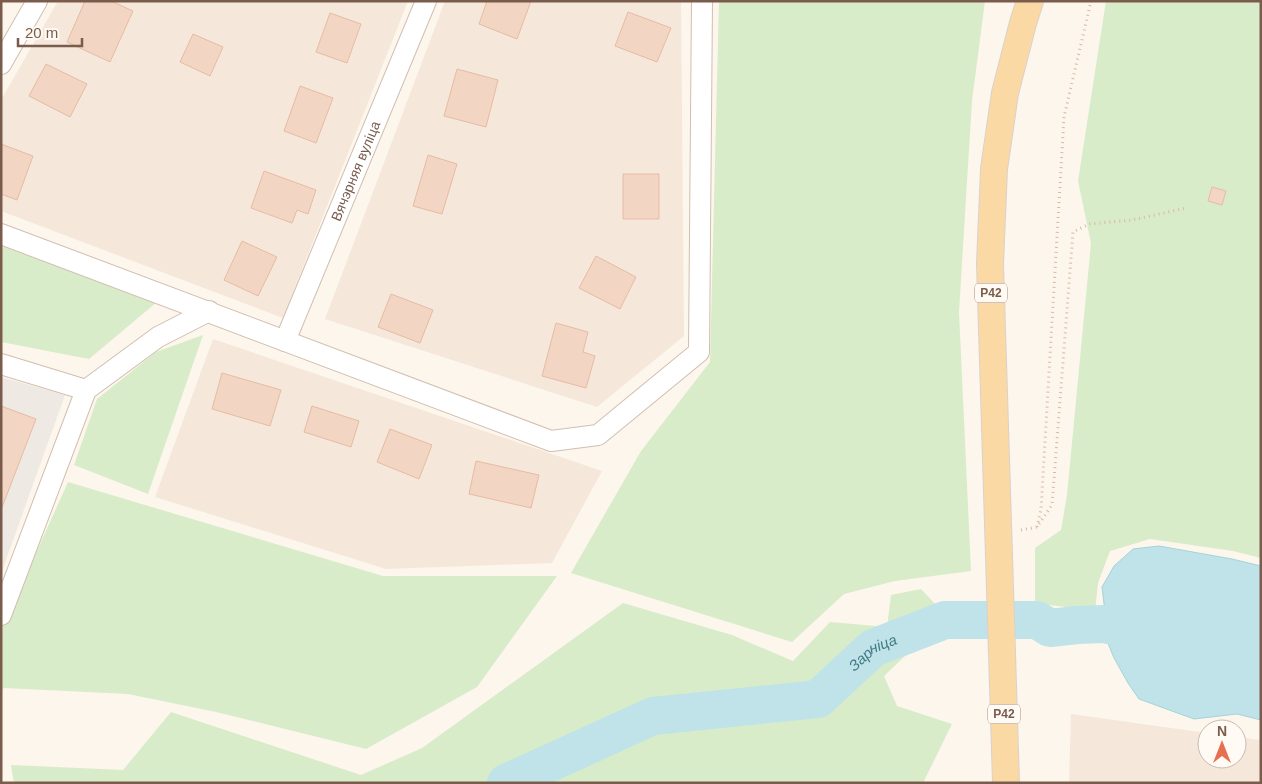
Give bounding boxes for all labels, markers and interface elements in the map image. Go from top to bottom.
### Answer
scale bar [18,15,81,47]
text: 20 m [25,24,58,41]
street label: Вячэрняя вуліца [328,118,383,223]
road number: Р42 [975,284,1007,302]
water label: Зарніца [845,631,899,674]
road number: Р42 [988,704,1020,724]
north arrow [1197,719,1247,769]
text: N [1217,723,1227,739]

